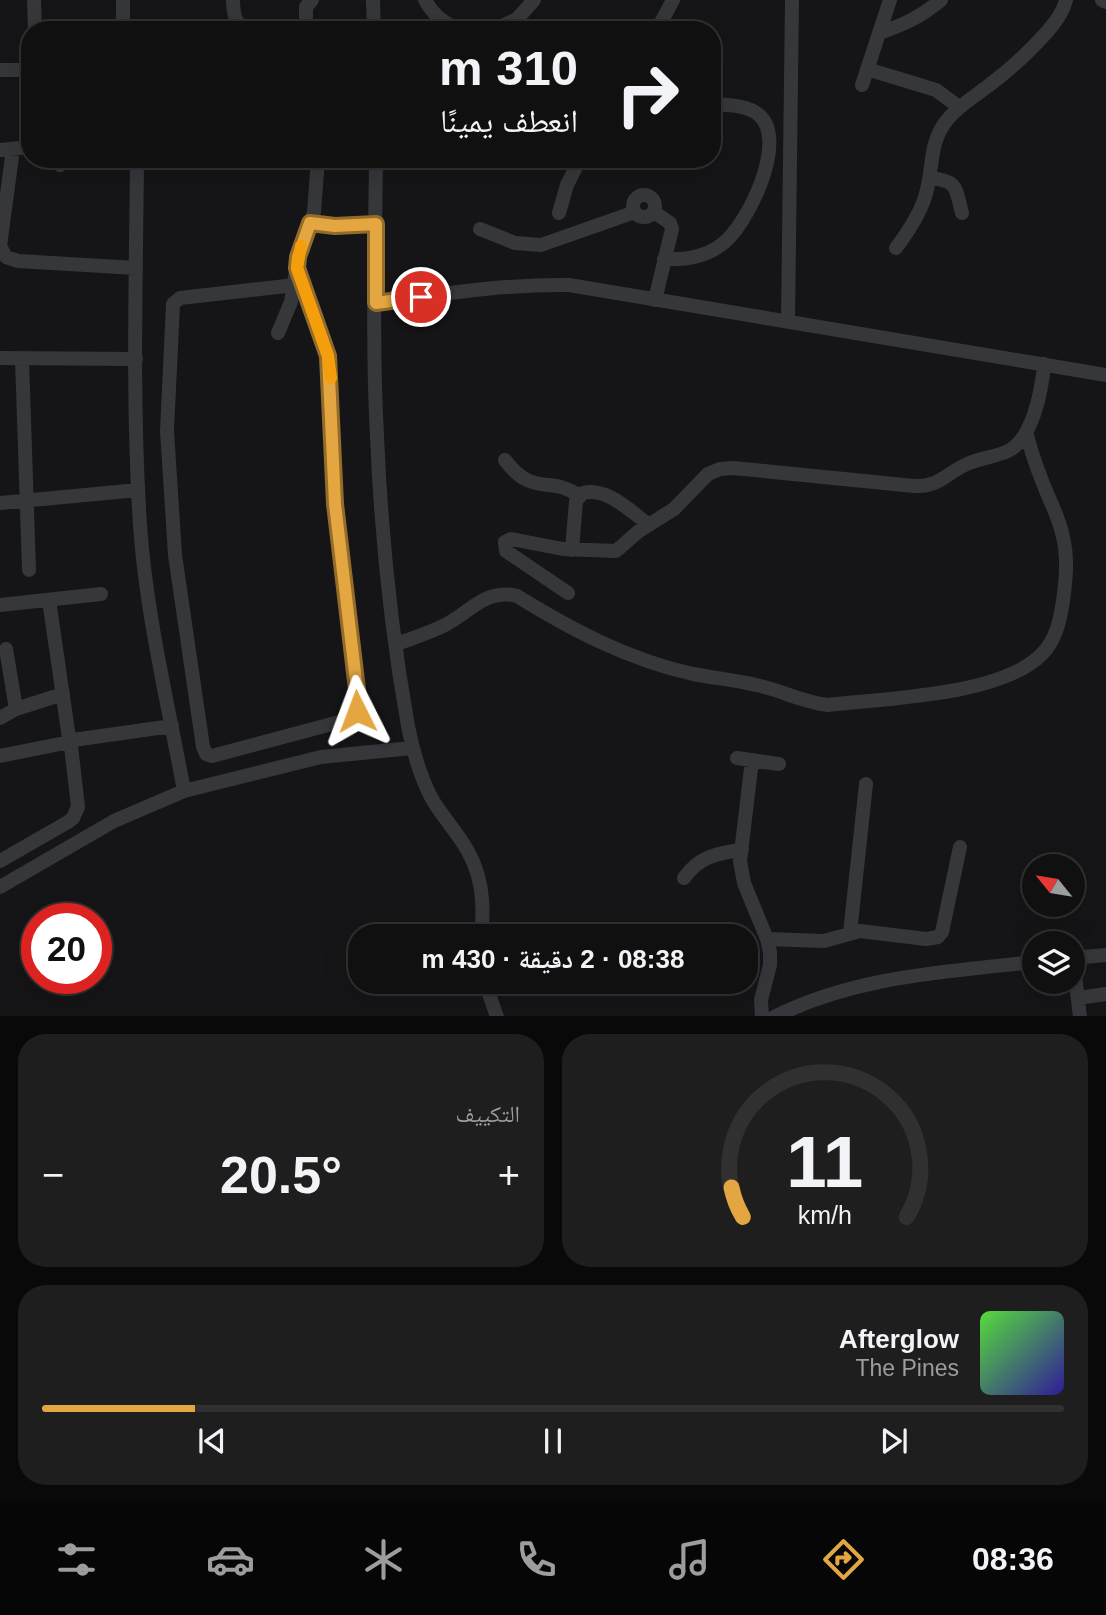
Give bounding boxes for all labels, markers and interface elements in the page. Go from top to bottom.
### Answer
text: 310 m [439,41,578,95]
icon: right [602,49,693,140]
text: انعطف يمينًا [440,103,578,139]
pin [391,267,451,327]
icon: arrive [402,278,440,316]
position arrow [320,674,394,748]
north arrow [1022,854,1085,917]
map controls [1022,854,1085,994]
speed limit sign: 20 [21,903,112,994]
button: layers [1022,931,1085,994]
text: 08:38 · 2 دقيقة · 430 m [422,944,684,974]
text: التكييف [455,1101,520,1127]
text: 11 [787,1121,863,1202]
text: 20.5° [220,1146,342,1204]
text: − [42,1154,64,1196]
text: + [498,1154,520,1196]
text: km/h [798,1200,852,1228]
text: Afterglow [839,1324,959,1354]
text: The Pines [855,1355,959,1381]
icon: previous [193,1422,231,1460]
icon: pause [534,1422,572,1460]
icon: next [875,1422,913,1460]
icon: filters [52,1535,101,1584]
icon: car [206,1535,255,1584]
icon: climate [359,1535,408,1584]
icon: phone [512,1535,561,1584]
icon: music [665,1535,714,1584]
icon: directions [819,1535,868,1584]
text: 08:36 [972,1541,1054,1577]

